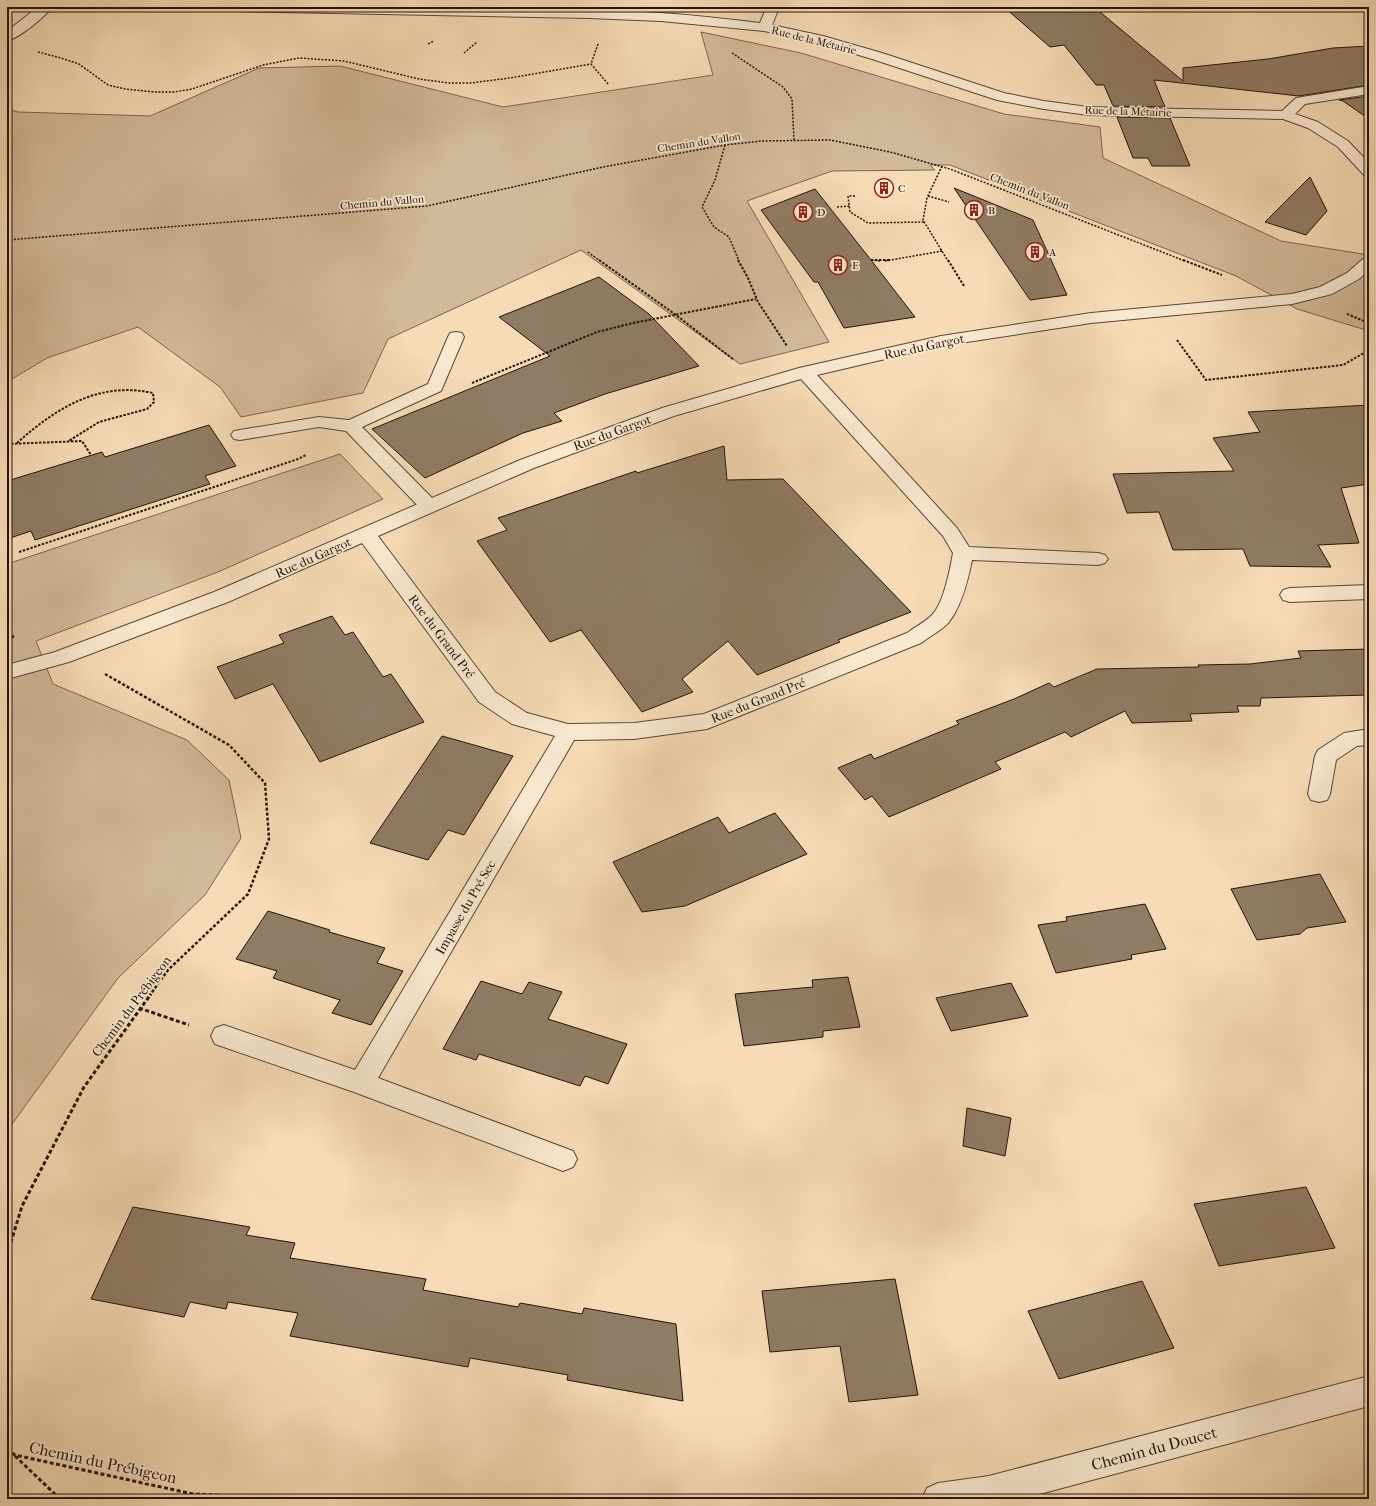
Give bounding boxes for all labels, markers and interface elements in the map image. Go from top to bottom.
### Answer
street label: Rue de la Métairie [770,24,858,57]
street label: Rue de la Métairie [1084,103,1172,120]
street label: Chemin du Vallon [657,129,742,155]
street label: Chemin du Vallon [988,170,1072,213]
building icon: C [873,177,895,199]
place label: C [898,182,905,195]
street label: Chemin du Vallon [340,192,425,213]
building icon: B [963,199,985,221]
building icon: D [792,201,814,223]
place label: B [988,204,995,217]
place label: D [817,206,825,219]
building icon: A [1024,241,1046,263]
place label: A [1048,246,1057,259]
building icon: E [827,254,849,276]
place label: E [852,259,859,272]
street label: Rue du Gargot [883,331,966,362]
street label: Rue du Gargot [571,411,653,453]
street label: Rue du Gargot [273,534,354,581]
street label: Rue du Grand Pré [405,592,478,681]
street label: Rue du Grand Pré [709,674,808,726]
street label: Impasse du Pré Sec [432,857,499,957]
street label: Chemin du Prébigeon [89,953,174,1060]
street label: Chemin du Doucet [1089,1422,1219,1474]
street label: Chemin du Prébigeon [27,1438,179,1488]

